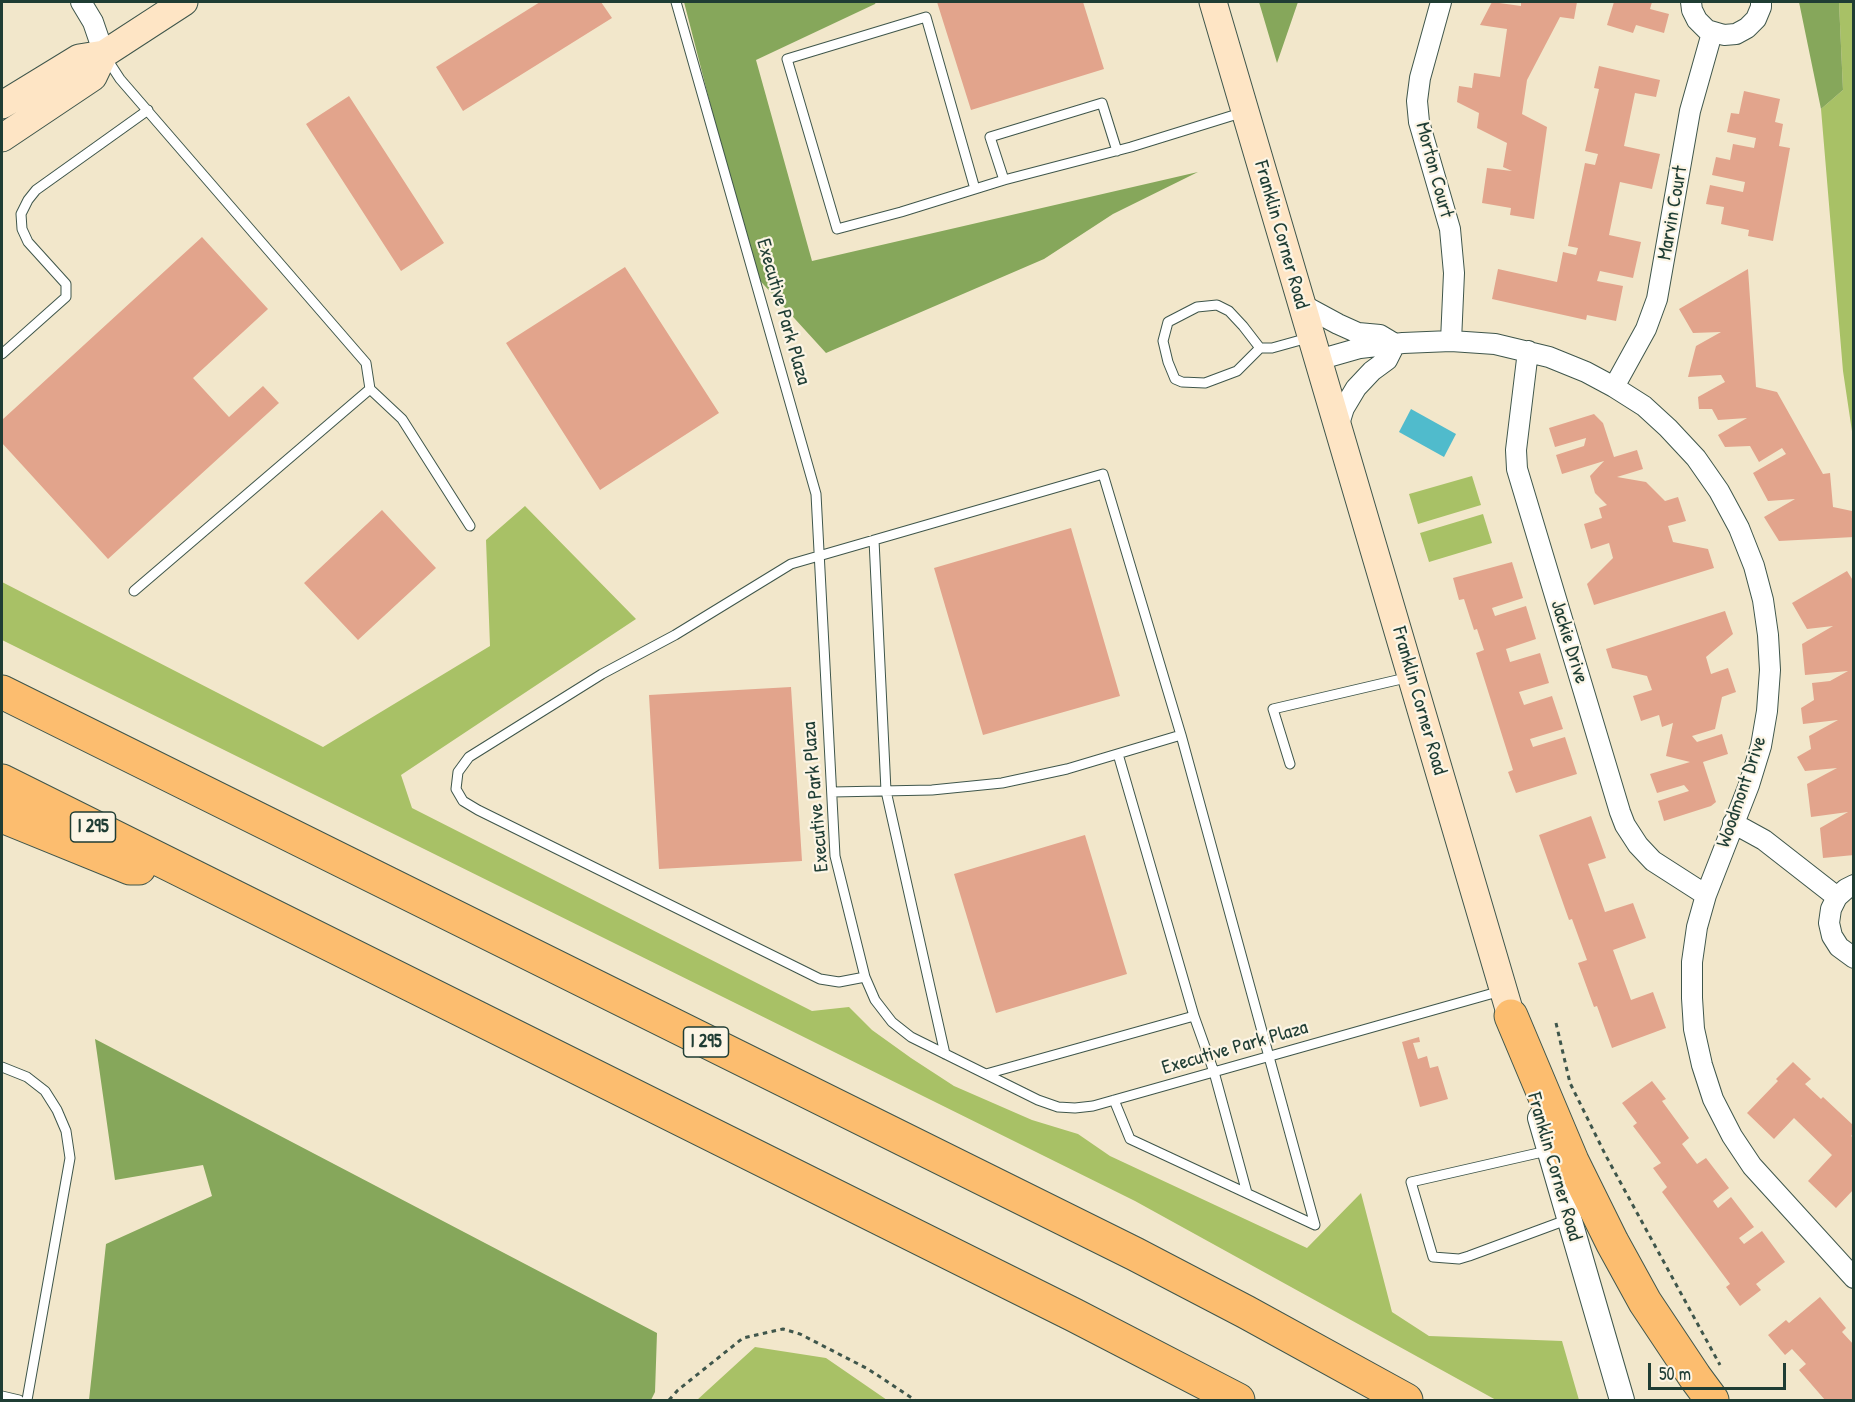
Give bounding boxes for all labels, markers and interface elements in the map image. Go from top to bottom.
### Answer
street label: Morton Court [1410,120,1458,220]
street label: Franklin Corner Road [1248,158,1314,312]
street label: Marvin Court [1653,164,1693,262]
street label: Executive Park Plaza [751,236,815,388]
street label: Jackie Drive [1545,597,1593,687]
street label: Franklin Corner Road [1386,624,1452,778]
street label: Executive Park Plaza [797,721,835,873]
street label: Woodmont Drive [1712,733,1772,851]
road number: I 295 [70,812,116,842]
street label: Executive Park Plaza [1159,1016,1311,1080]
road number: I 295 [684,1027,728,1057]
street label: Franklin Corner Road [1521,1090,1587,1244]
scale bar [1651,1351,1789,1389]
text: 50 m [1659,1361,1691,1386]

